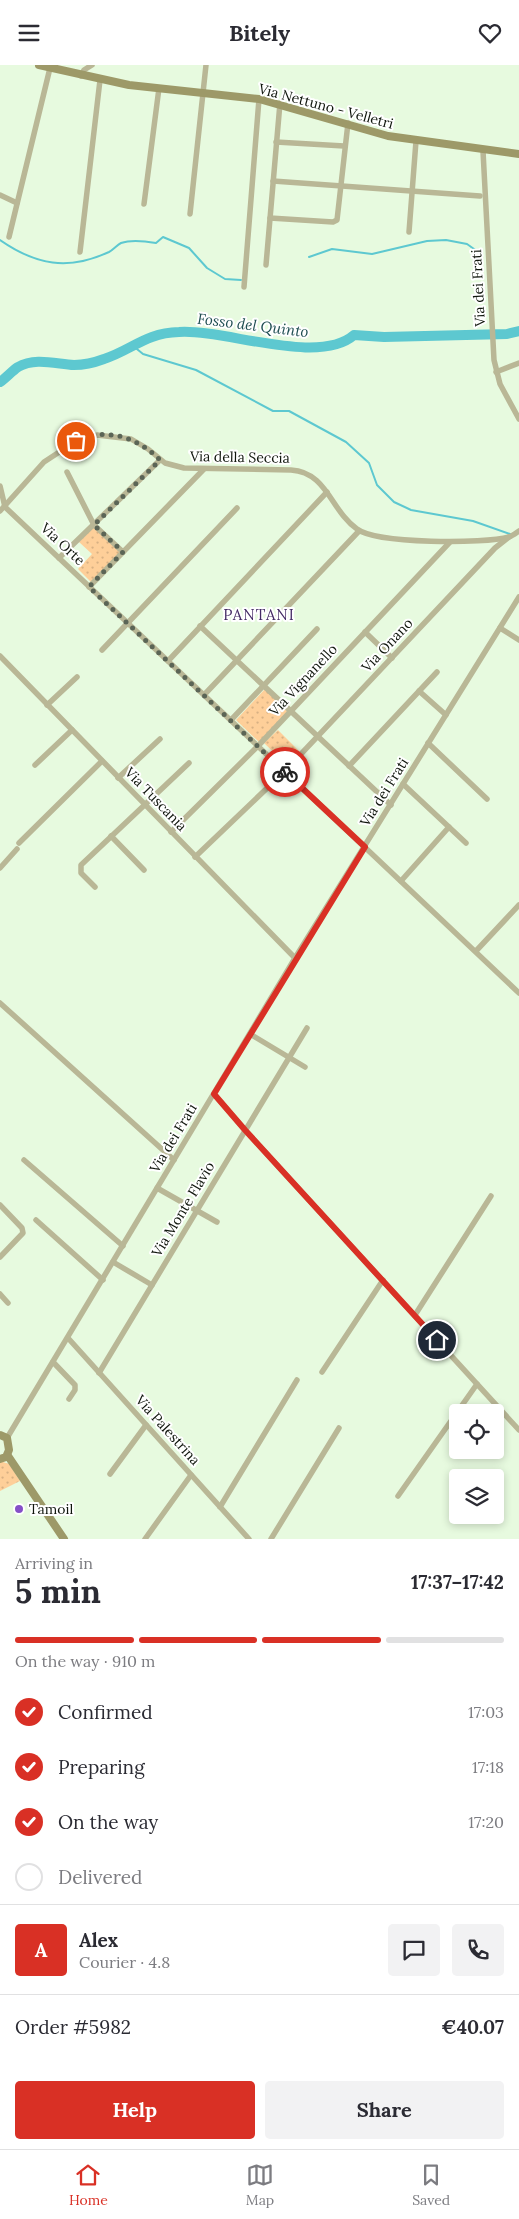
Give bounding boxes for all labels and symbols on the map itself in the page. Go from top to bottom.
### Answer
street label: Via Nettuno - Velletri [256,79,395,133]
street label: Via dei Frati [467,249,489,328]
water label: Fosso del Quinto [196,309,310,341]
pin [55,420,97,462]
street label: Via della Seccia [189,447,290,467]
street label: Via Orte [36,518,89,569]
district label: PANTANI [223,605,295,624]
street label: Via Onano [357,614,417,676]
street label: Via Vignanello [264,640,341,721]
courier [260,747,310,797]
street label: Via dei Frati [355,754,412,830]
street label: Via Tuscania [120,763,191,835]
street label: Via dei Frati [145,1100,201,1177]
street label: Via Monte Flavio [147,1158,218,1261]
pin [416,1319,458,1361]
street label: Via Palestrina [131,1390,204,1469]
place label: Tamoil [29,1500,73,1518]
marker: Tamoil [13,1503,25,1515]

